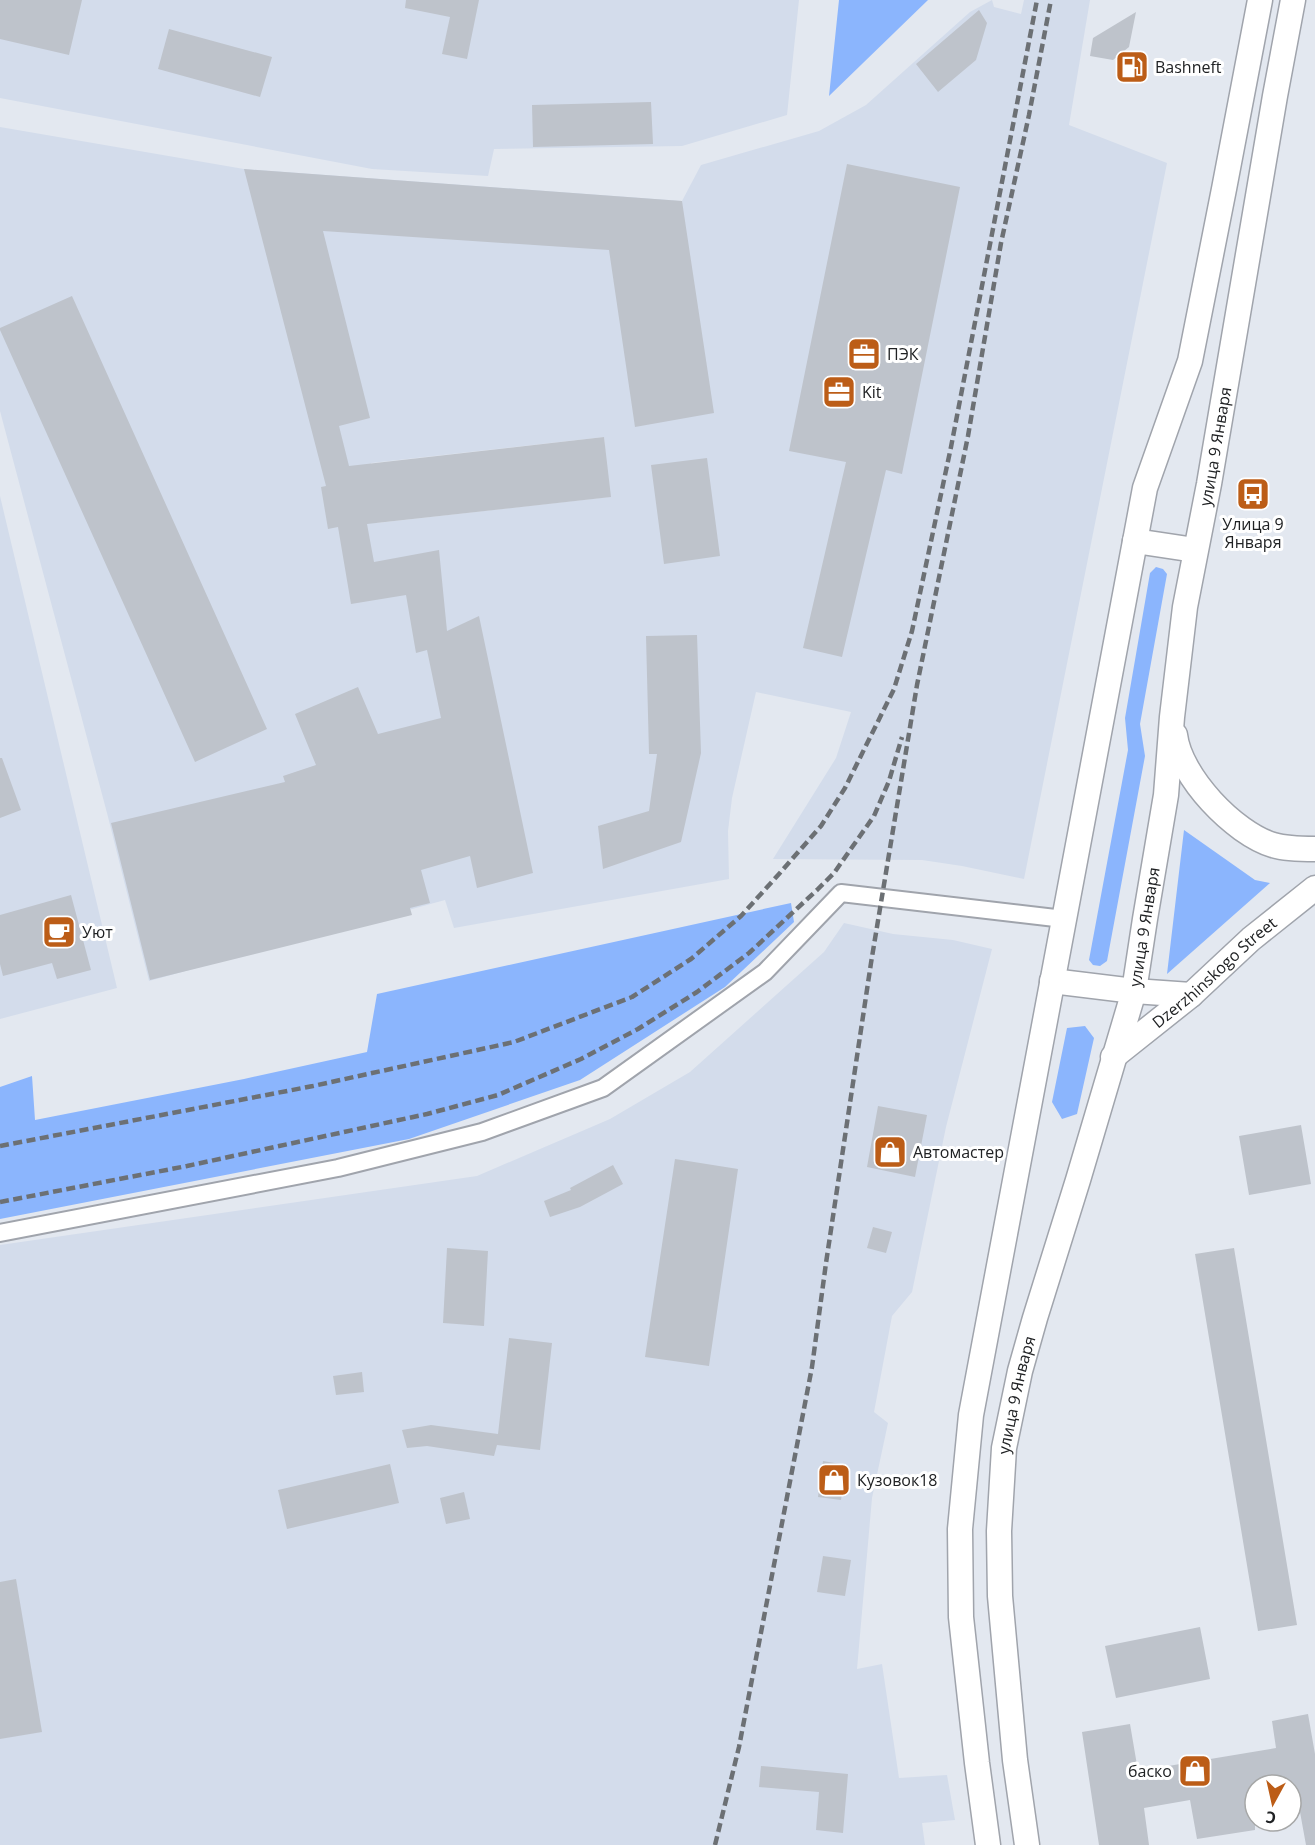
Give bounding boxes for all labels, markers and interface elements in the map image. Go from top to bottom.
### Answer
fuel station icon: Bashneft [1114,49,1150,85]
place label: Bashneft [1155,56,1222,78]
office icon: ПЭК [846,336,882,372]
place label: ПЭК [887,343,919,365]
office icon: Kit [821,374,857,410]
place label: Kit [862,381,882,403]
street label: улица 9 Января [1194,385,1236,508]
bus stop icon: Улица 9 Января [1235,476,1271,512]
place label: Улица 9 Января [1222,513,1284,553]
street label: улица 9 Января [1124,865,1165,988]
street label: Dzerzhinskogo Street [1147,912,1281,1033]
cafe icon: Уют [41,914,77,950]
place label: Уют [82,921,113,943]
shop icon: Автомастер [872,1134,908,1170]
place label: Автомастер [913,1141,1004,1163]
street label: улица 9 Января [993,1333,1040,1455]
shop icon: Кузовок18 [816,1462,852,1498]
place label: Кузовок18 [857,1469,938,1491]
shop icon: баско [1177,1753,1213,1789]
place label: баско [1128,1760,1172,1782]
north arrow [1243,1773,1303,1833]
text: С [1264,1806,1277,1829]

